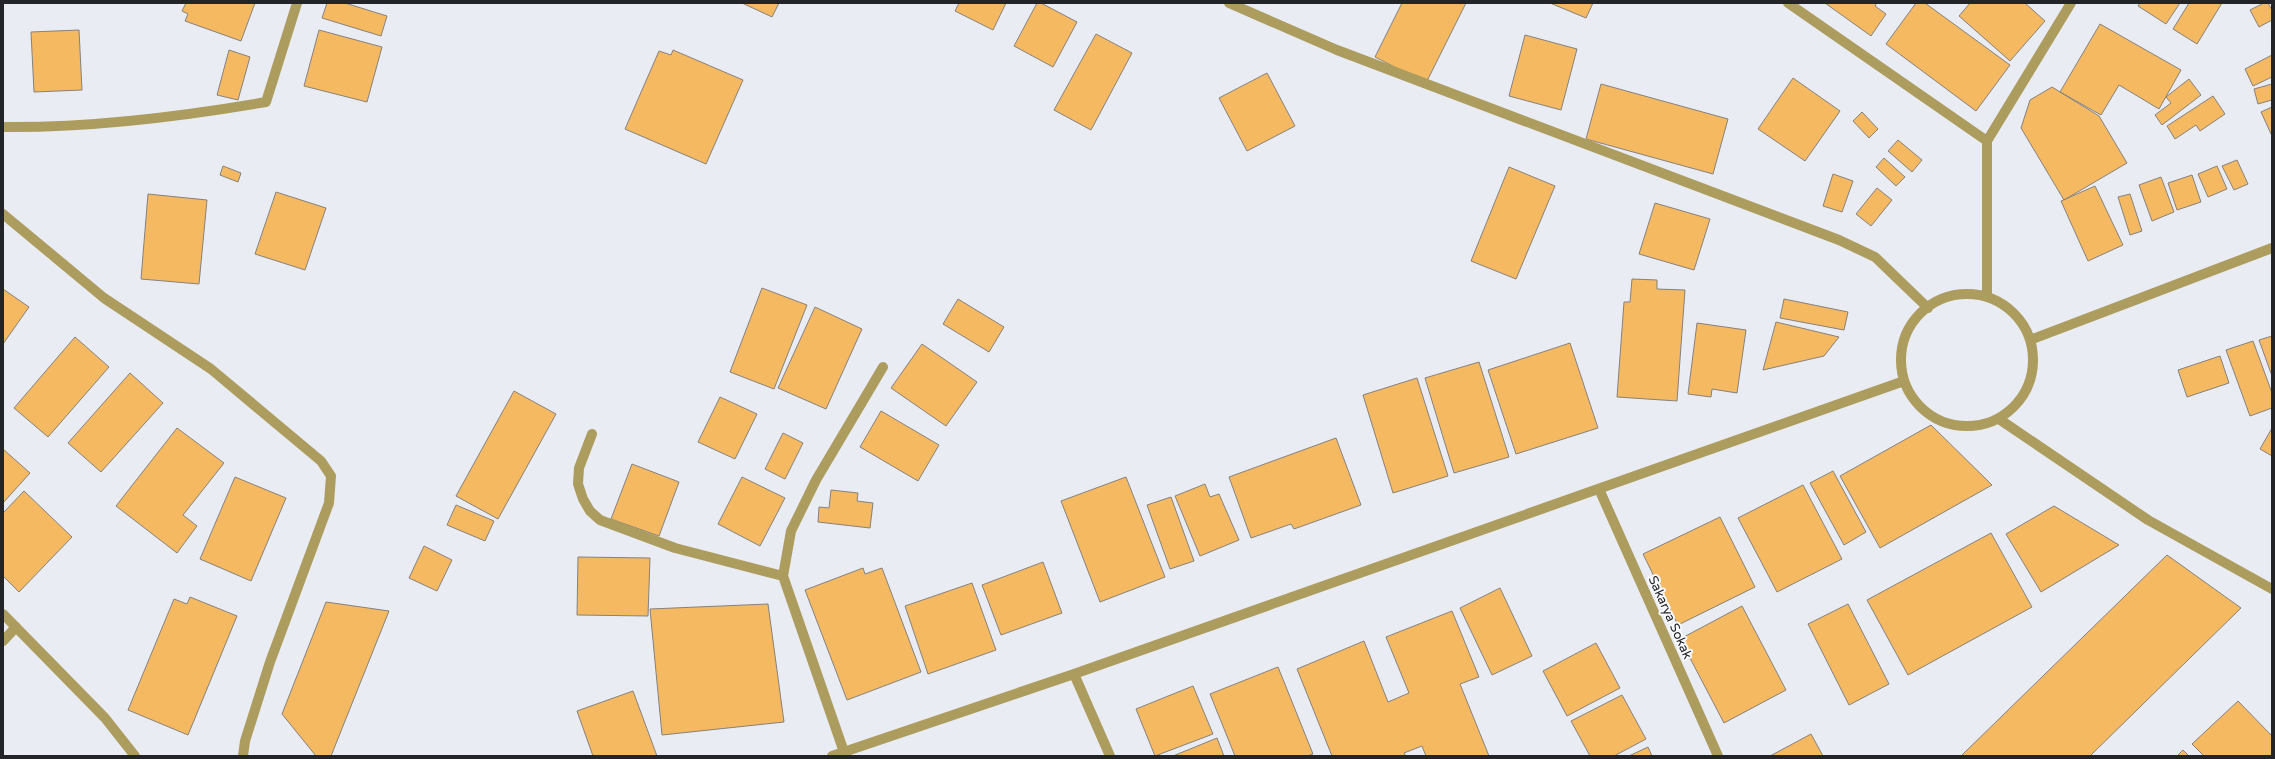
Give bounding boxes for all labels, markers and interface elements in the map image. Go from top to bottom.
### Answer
street label: Sakarya Sokak [1645,573,1696,661]

